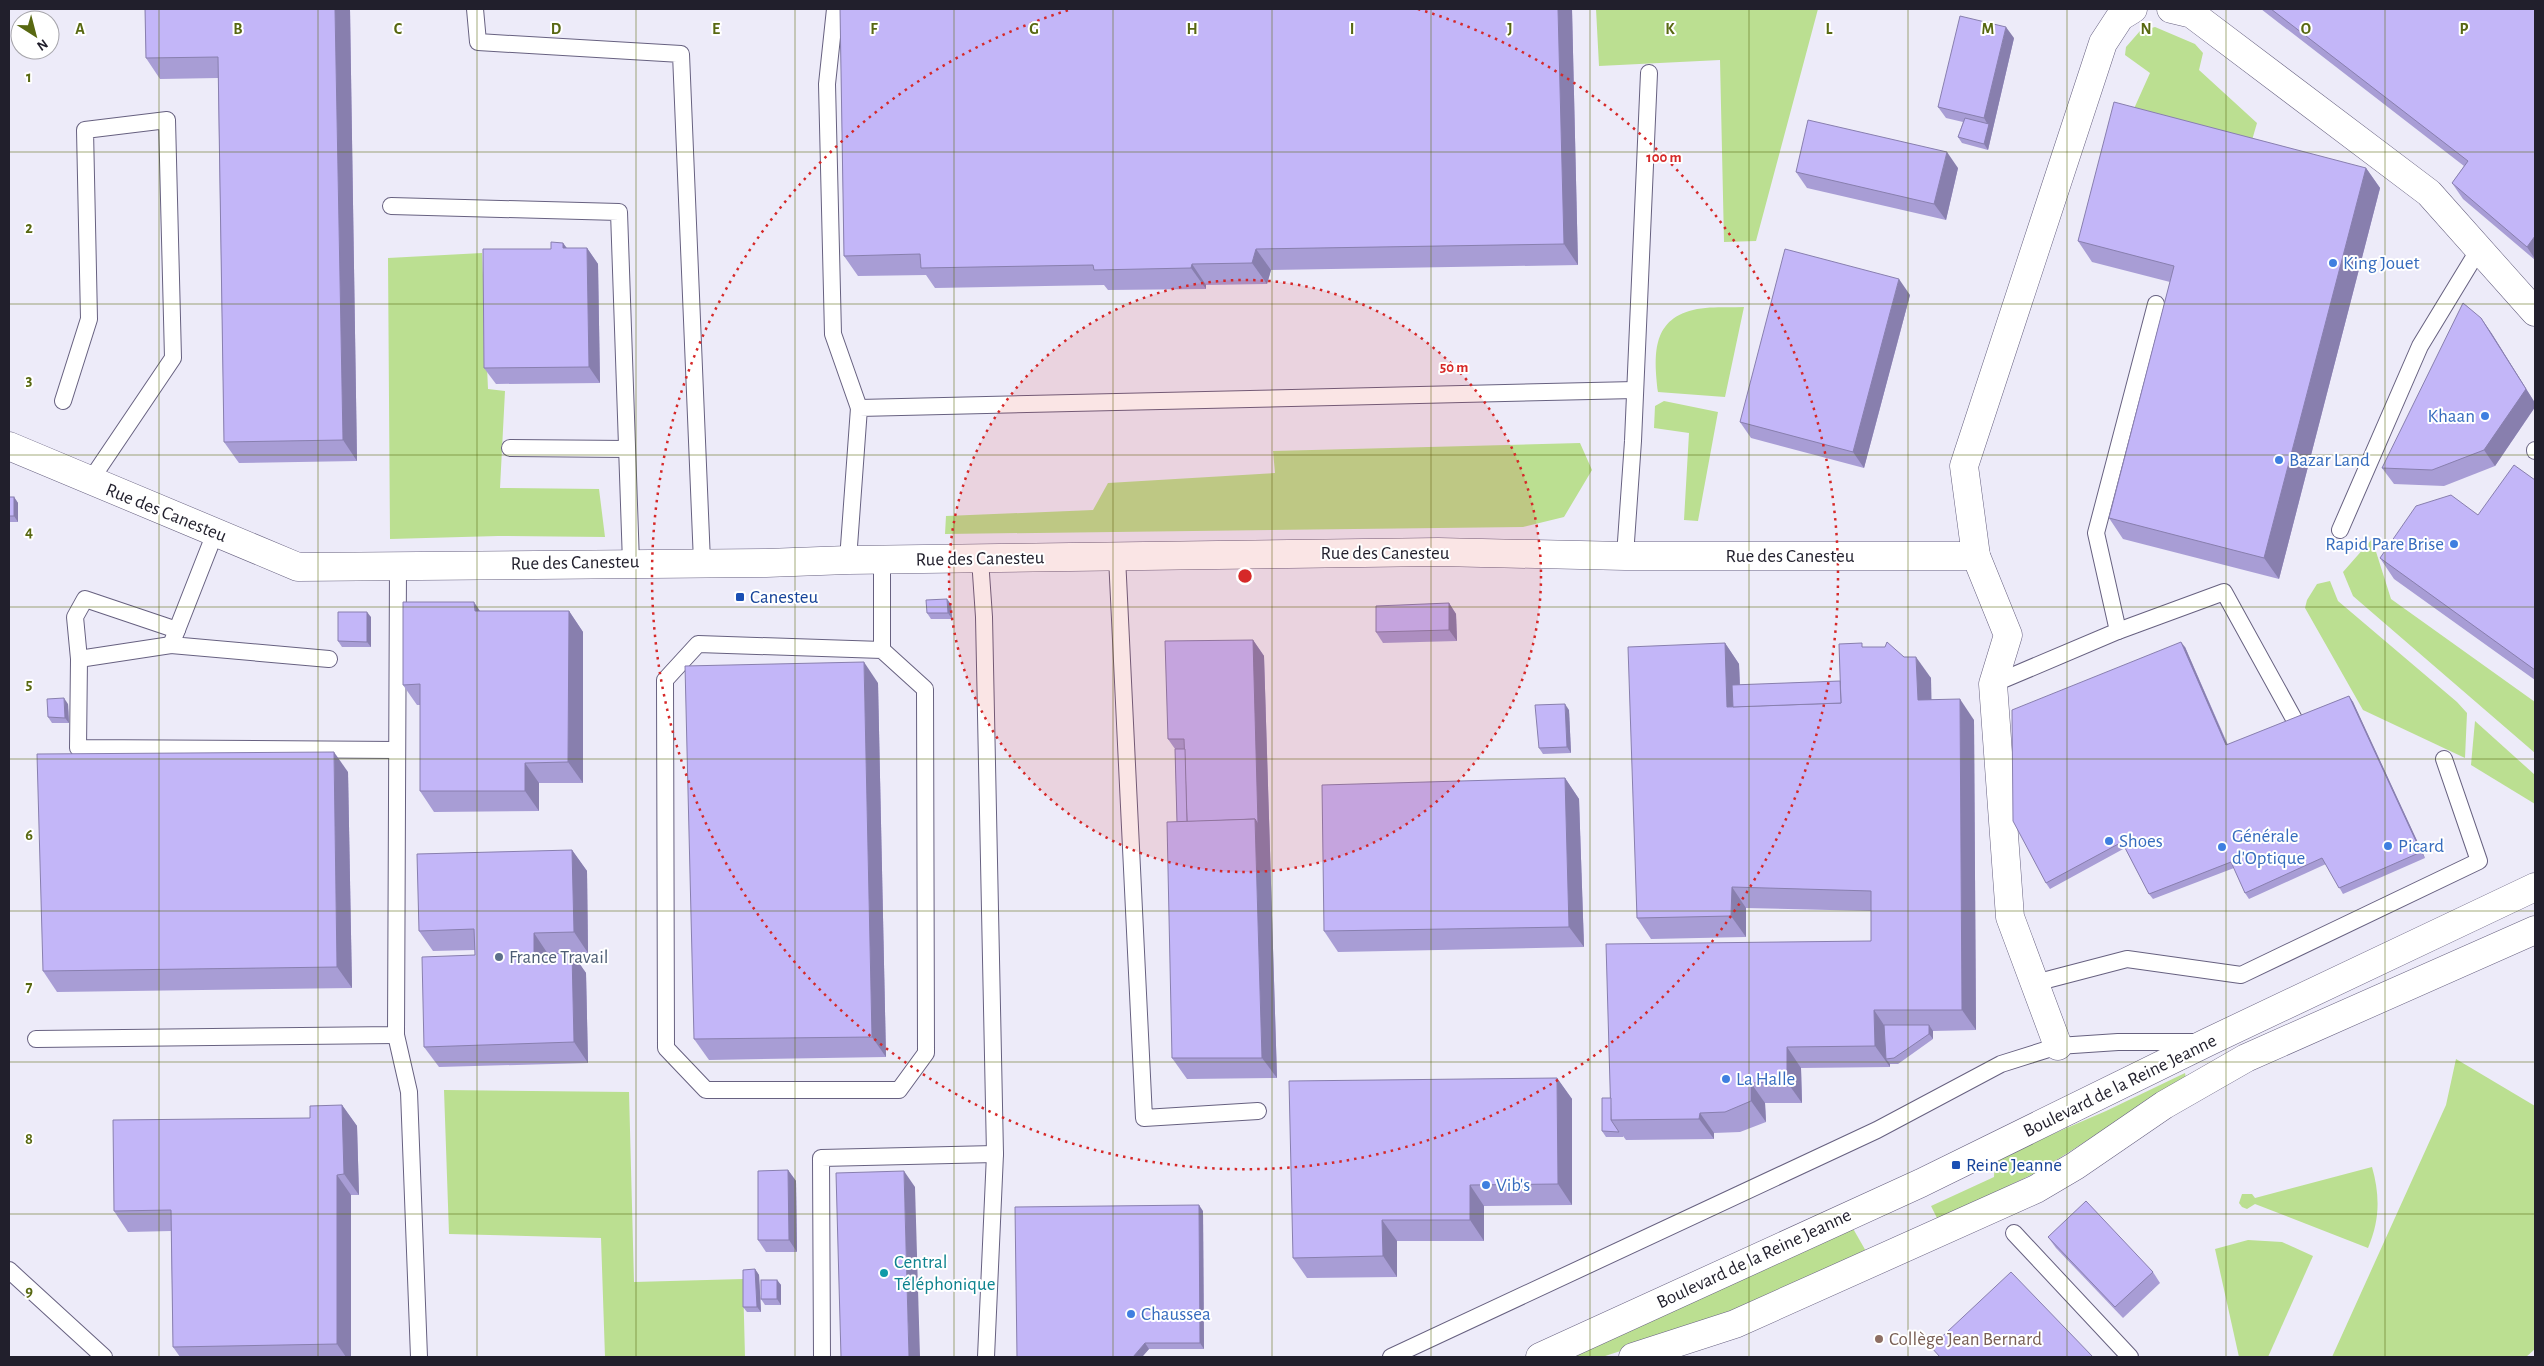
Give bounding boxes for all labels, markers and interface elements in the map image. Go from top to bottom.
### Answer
north arrow [10,10,60,60]
text: A [75,21,85,37]
text: B [233,21,243,37]
text: C [394,21,403,37]
text: D [551,21,562,37]
text: E [712,21,720,37]
text: F [870,21,878,37]
text: G [1029,21,1039,37]
text: H [1186,21,1198,37]
text: I [1350,21,1354,37]
text: J [1507,21,1513,37]
text: K [1665,21,1675,37]
text: L [1826,21,1833,37]
text: M [1982,21,1994,37]
text: N [2140,21,2152,37]
text: O [2301,21,2311,37]
text: P [2460,21,2469,37]
text: N [34,36,50,53]
text: 1 [26,69,32,85]
text: 100 m [1646,150,1682,165]
text: 2 [25,220,33,236]
place label: King Jouet [2343,254,2420,273]
marker: King Jouet [2327,257,2339,269]
text: 50 m [1440,360,1468,375]
text: 3 [26,372,33,388]
place label: Khaan [2428,407,2475,426]
marker: Khaan [2479,410,2491,422]
place label: Bazar Land [2289,451,2370,470]
marker: Bazar Land [2273,454,2285,466]
street label: Rue des Canesteu [103,480,230,546]
text: 4 [25,524,33,540]
place label: Rapid Pare Brise [2325,535,2444,554]
marker: Rapid Pare Brise [2448,538,2460,550]
street label: Rue des Canesteu [1321,544,1450,563]
street label: Rue des Canesteu [1726,547,1855,566]
street label: Rue des Canesteu [915,548,1045,570]
street label: Rue des Canesteu [510,552,640,574]
centre of rings [1236,567,1254,585]
place label: Canesteu [750,588,819,607]
marker: Canesteu [734,591,746,603]
text: 5 [26,676,33,692]
text: 6 [25,827,33,843]
place label: Générale d'Optique [2232,827,2305,868]
place label: Shoes [2119,832,2163,851]
marker: Shoes [2103,835,2115,847]
place label: Picard [2398,837,2444,856]
marker: Picard [2382,840,2394,852]
marker: Générale d'Optique [2216,841,2228,853]
place label: France Travail [509,948,608,967]
marker: France Travail [493,951,505,963]
text: 7 [26,979,33,995]
street label: Boulevard de la Reine Jeanne [2020,1031,2220,1141]
place label: La Halle [1736,1070,1795,1089]
marker: La Halle [1720,1073,1732,1085]
text: 8 [25,1131,33,1147]
place label: Reine Jeanne [1966,1156,2062,1175]
marker: Reine Jeanne [1950,1159,1962,1171]
place label: Vib's [1496,1176,1530,1195]
marker: Vib's [1480,1179,1492,1191]
street label: Boulevard de la Reine Jeanne [1654,1206,1854,1312]
place label: Central Téléphonique [894,1253,995,1294]
marker: Central Téléphonique [878,1267,890,1279]
text: 9 [25,1283,33,1299]
place label: Chaussea [1141,1305,1211,1324]
marker: Chaussea [1125,1308,1137,1320]
place label: Collège Jean Bernard [1889,1330,2042,1349]
marker: Collège Jean Bernard [1873,1333,1885,1345]

